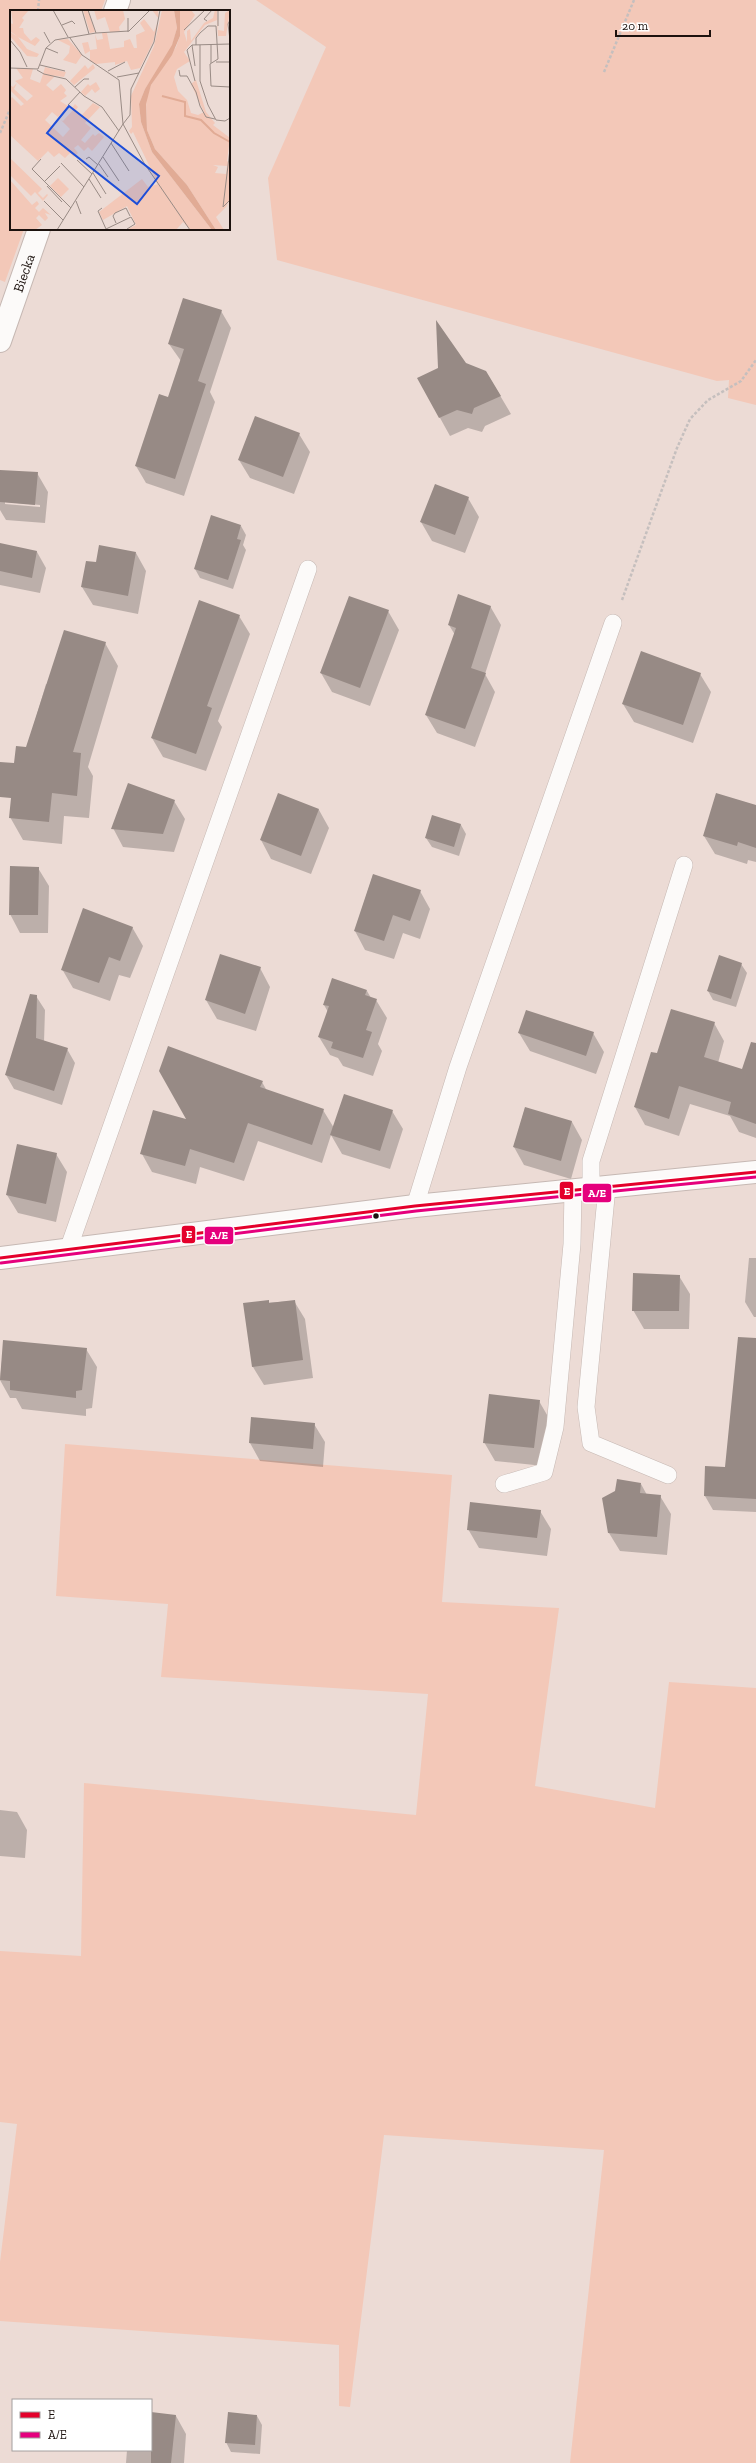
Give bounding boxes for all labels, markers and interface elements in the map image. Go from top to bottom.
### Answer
inset map [10,10,230,230]
scale bar [616,12,710,38]
text: 20 m [622,19,649,33]
street label: Biecka [9,251,38,294]
line badge: E [559,1181,574,1200]
line badge: A/E [582,1183,612,1203]
text: E [564,1185,571,1198]
text: A/E [588,1187,607,1200]
unlabelled marker [371,1211,381,1221]
line badge: E [181,1225,196,1244]
line badge: A/E [204,1226,234,1245]
text: E [186,1228,193,1241]
text: A/E [210,1229,229,1242]
legend [12,2399,152,2451]
text: E [48,2408,55,2422]
text: A/E [48,2428,67,2442]

